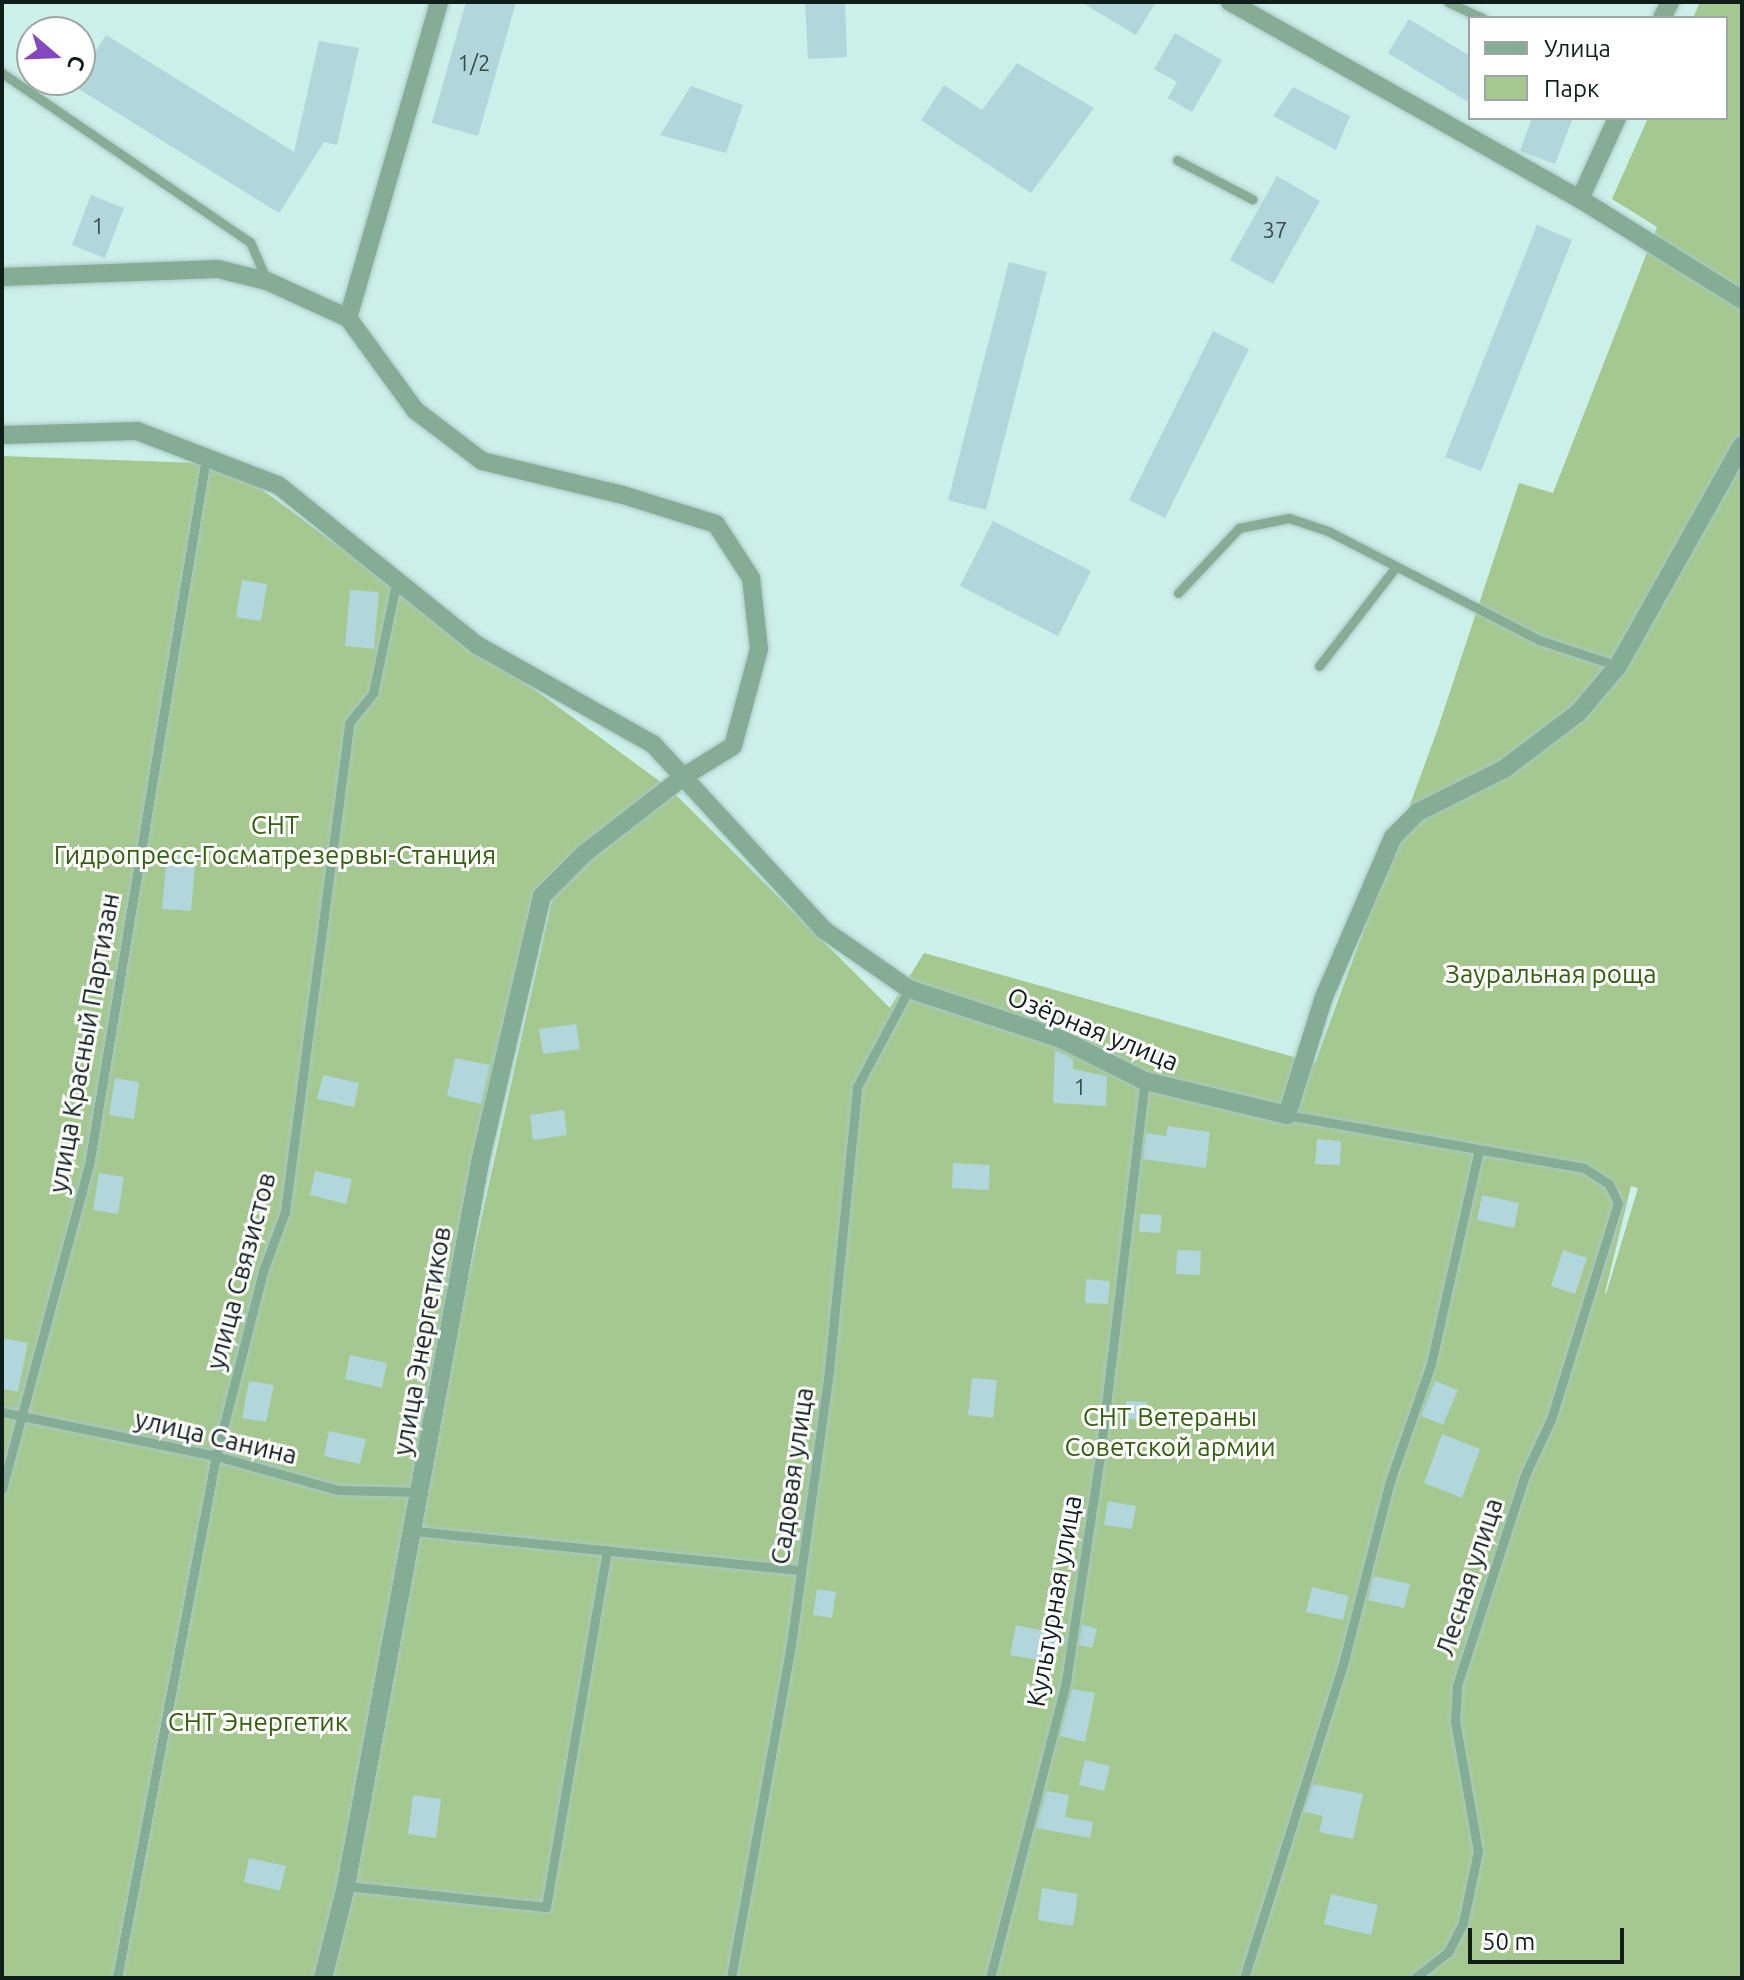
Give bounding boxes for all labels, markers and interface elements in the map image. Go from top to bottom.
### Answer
north arrow [16,16,96,96]
legend [1468,16,1728,120]
text: Улица [1544,35,1611,62]
house number: 1/2 [458,50,490,76]
text: С [63,53,91,74]
text: Парк [1544,75,1599,102]
house number: 1 [92,213,104,239]
house number: 37 [1263,217,1287,243]
park label: СНТ Гидропресс-Госматрезервы-Станция [54,809,496,870]
street label: улица Красный Партизан [42,891,126,1195]
park label: Зауральная роща [1445,958,1657,990]
street label: Озёрная улица [1003,980,1183,1078]
house number: 1 [1074,1074,1086,1100]
street label: улица Связистов [200,1169,282,1373]
street label: улица Энергетиков [386,1224,458,1458]
street label: Садовая улица [764,1385,820,1567]
park label: СНТ Ветераны Советской армии [1064,1401,1276,1462]
street label: улица Санина [132,1403,300,1471]
street label: Культурная улица [1020,1493,1088,1709]
street label: Лесная улица [1429,1494,1509,1660]
park label: СНТ Энергетик [168,1706,348,1738]
scale bar [1472,1912,1628,1962]
text: 50 m [1482,1928,1535,1955]

